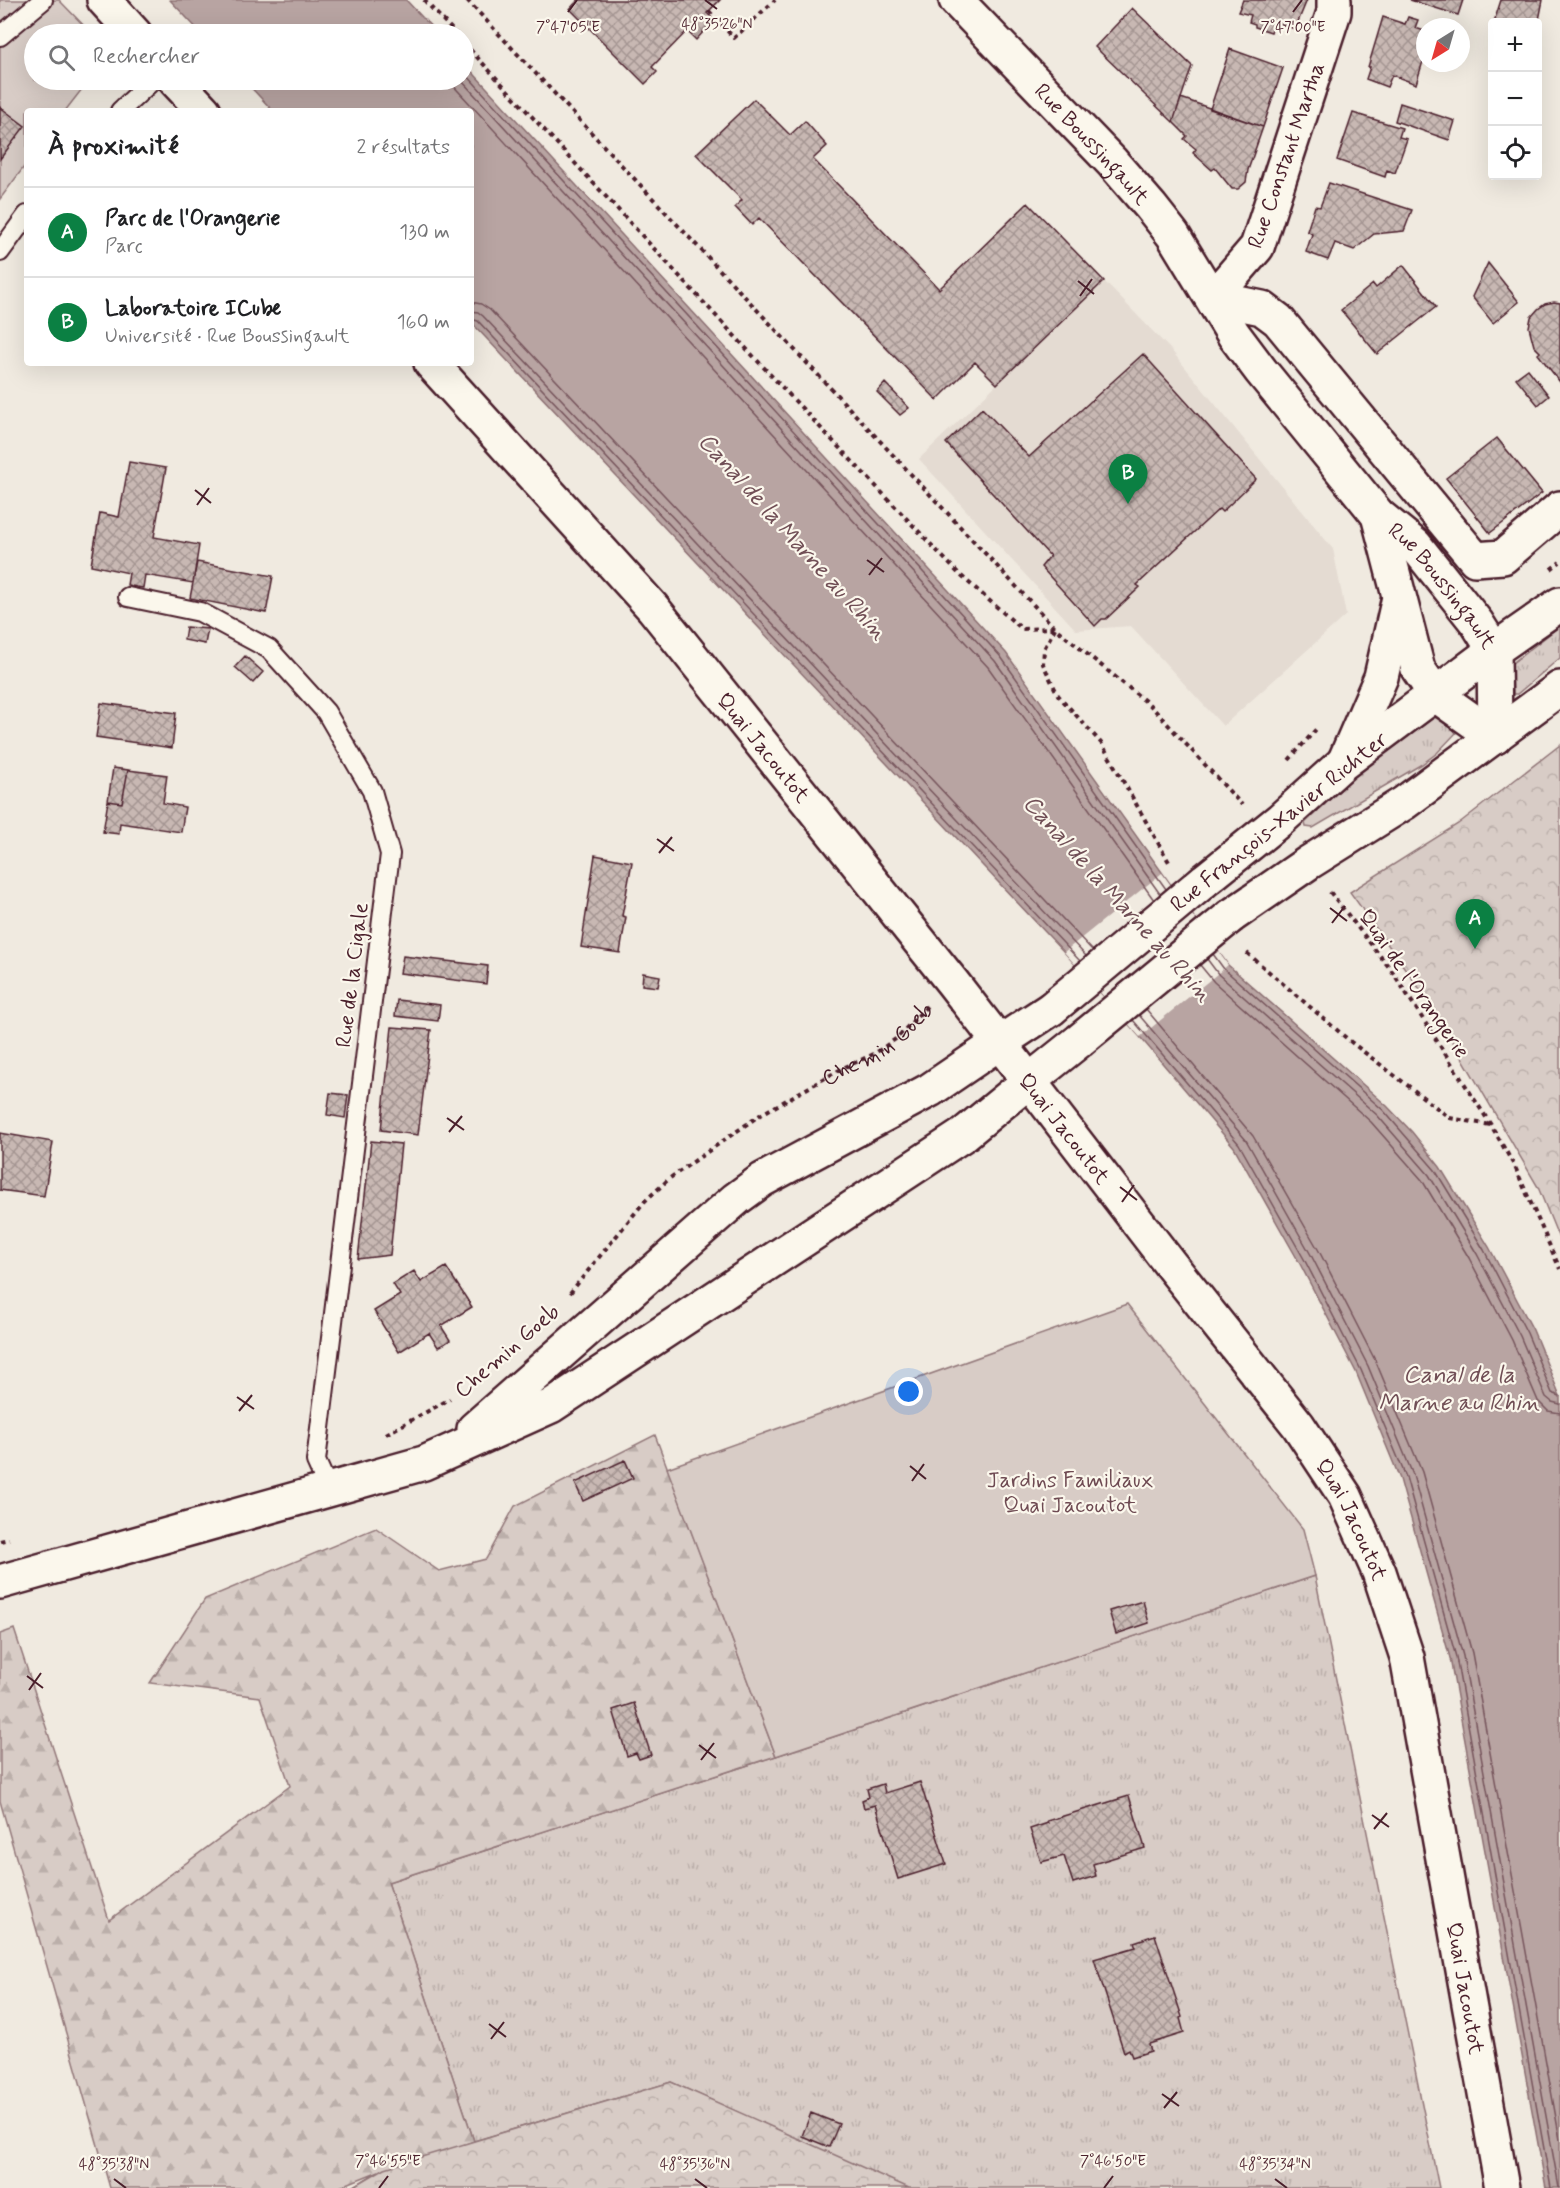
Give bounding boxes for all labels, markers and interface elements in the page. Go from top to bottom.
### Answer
text: 48°35'26"N [681,15,753,35]
text: 7°47'05"E [536,18,600,38]
text: 7°47'00"E [1261,18,1326,38]
north arrow [1416,18,1470,72]
map controls [1488,18,1542,180]
button: + [1488,18,1542,72]
search box [24,24,474,90]
icon: search [45,41,78,74]
text: Rechercher [93,43,200,71]
street label: Rue Constant Martha [1242,59,1332,252]
button: − [1488,72,1542,126]
street label: Rue Boussingault [1027,78,1155,211]
button: locate [1488,126,1542,180]
text: À proximité [48,130,179,164]
text: 2 résultats [357,134,450,161]
text: Parc de l'Orangerie [105,205,281,233]
text: A [61,219,74,246]
text: 130 m [399,219,450,246]
text: Parc [105,233,143,260]
text: Laboratoire ICube [105,295,281,323]
text: B [61,309,74,336]
text: 160 m [397,309,450,336]
text: Université · Rue Boussingault [105,323,349,350]
water label: Canal de la Marne au Rhin [690,427,893,647]
pin: B [1108,454,1148,504]
street label: Rue Boussingault [1382,517,1502,655]
street label: Quai Jacoutot [710,688,815,809]
street label: Rue François-Xavier Richter [1165,726,1394,919]
water label: Canal de la Marne au Rhin [1015,789,1218,1009]
pin: A [1456,900,1494,949]
street label: Rue de la Cigale [330,901,377,1049]
street label: Quai de l'Orangerie [1349,904,1475,1066]
street label: Chemin Goeb [817,997,940,1093]
street label: Quai Jacoutot [1011,1068,1116,1191]
street label: Chemin Goeb [449,1298,566,1405]
water label: Canal de la Marne au Rhin [1378,1360,1540,1419]
your location [894,1377,923,1406]
street label: Quai Jacoutot [1308,1454,1393,1584]
park label: Jardins Familiaux Quai Jacoutot [987,1467,1154,1520]
street label: Quai Jacoutot [1439,1920,1490,2057]
text: 7°46'55"E [355,2152,421,2172]
text: 7°46'50"E [1080,2152,1146,2172]
text: 48°35'38"N [79,2155,149,2175]
text: 48°35'36"N [660,2155,730,2175]
text: 48°35'34"N [1239,2155,1311,2175]

